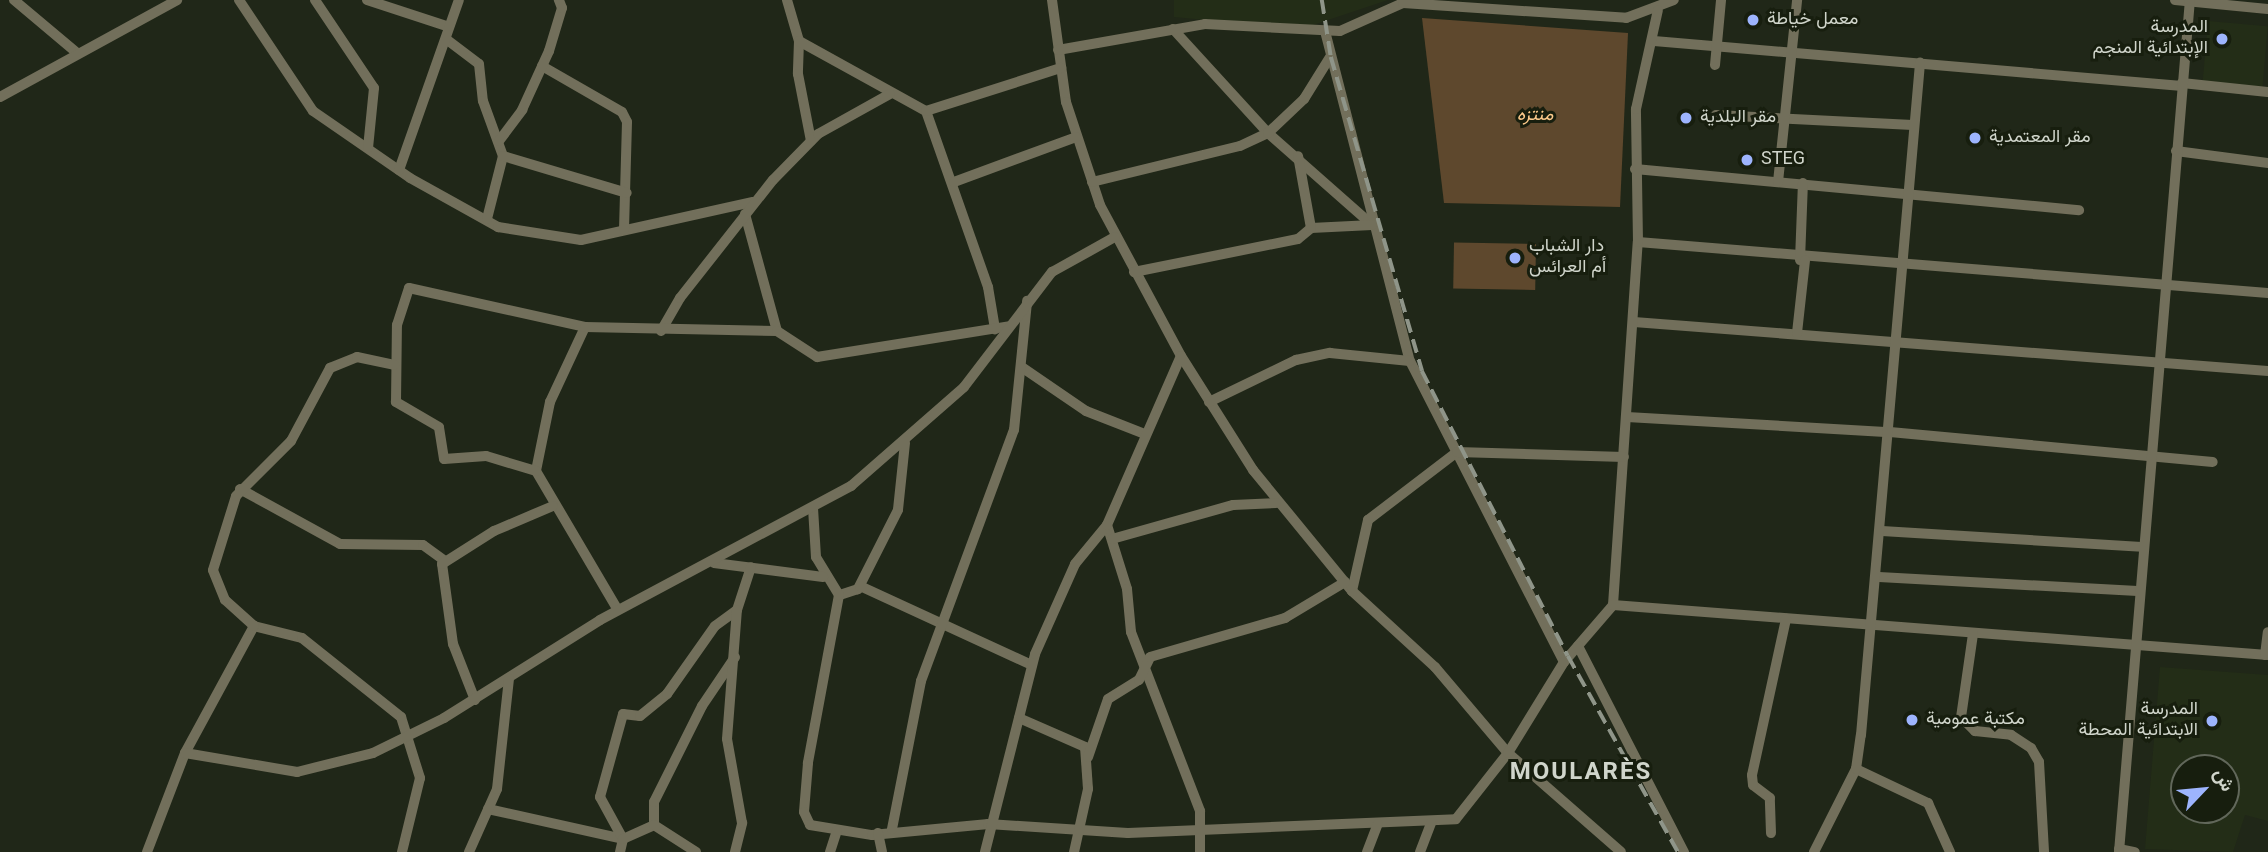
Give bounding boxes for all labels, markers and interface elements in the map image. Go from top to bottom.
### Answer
place label: معمل خياطة [1767,9,1858,31]
marker: معمل خياطة [1745,12,1761,28]
place label: المدرسة الإبتدائية المنجم [2092,18,2208,60]
marker: المدرسة الإبتدائية المنجم [2214,31,2230,47]
park label: منتزه [1517,105,1553,127]
place label: مقر البلدية [1700,107,1776,129]
marker: مقر البلدية [1678,110,1694,126]
place label: مقر المعتمدية [1989,127,2091,149]
marker: مقر المعتمدية [1967,130,1983,146]
place label: STEG [1761,149,1805,171]
marker: STEG [1739,152,1755,168]
place label: دار الشباب أم العرائس [1529,237,1606,280]
marker: دار الشباب أم العرائس [1507,250,1523,266]
place label: المدرسة الابتدائية المحطة [2078,700,2198,742]
place label: مكتبة عمومية [1926,709,2025,731]
marker: مكتبة عمومية [1904,712,1920,728]
marker: المدرسة الابتدائية المحطة [2204,713,2220,729]
north arrow [2170,754,2240,824]
district label: MOULARÈS [1511,760,1651,788]
text: ش [2204,764,2241,797]

